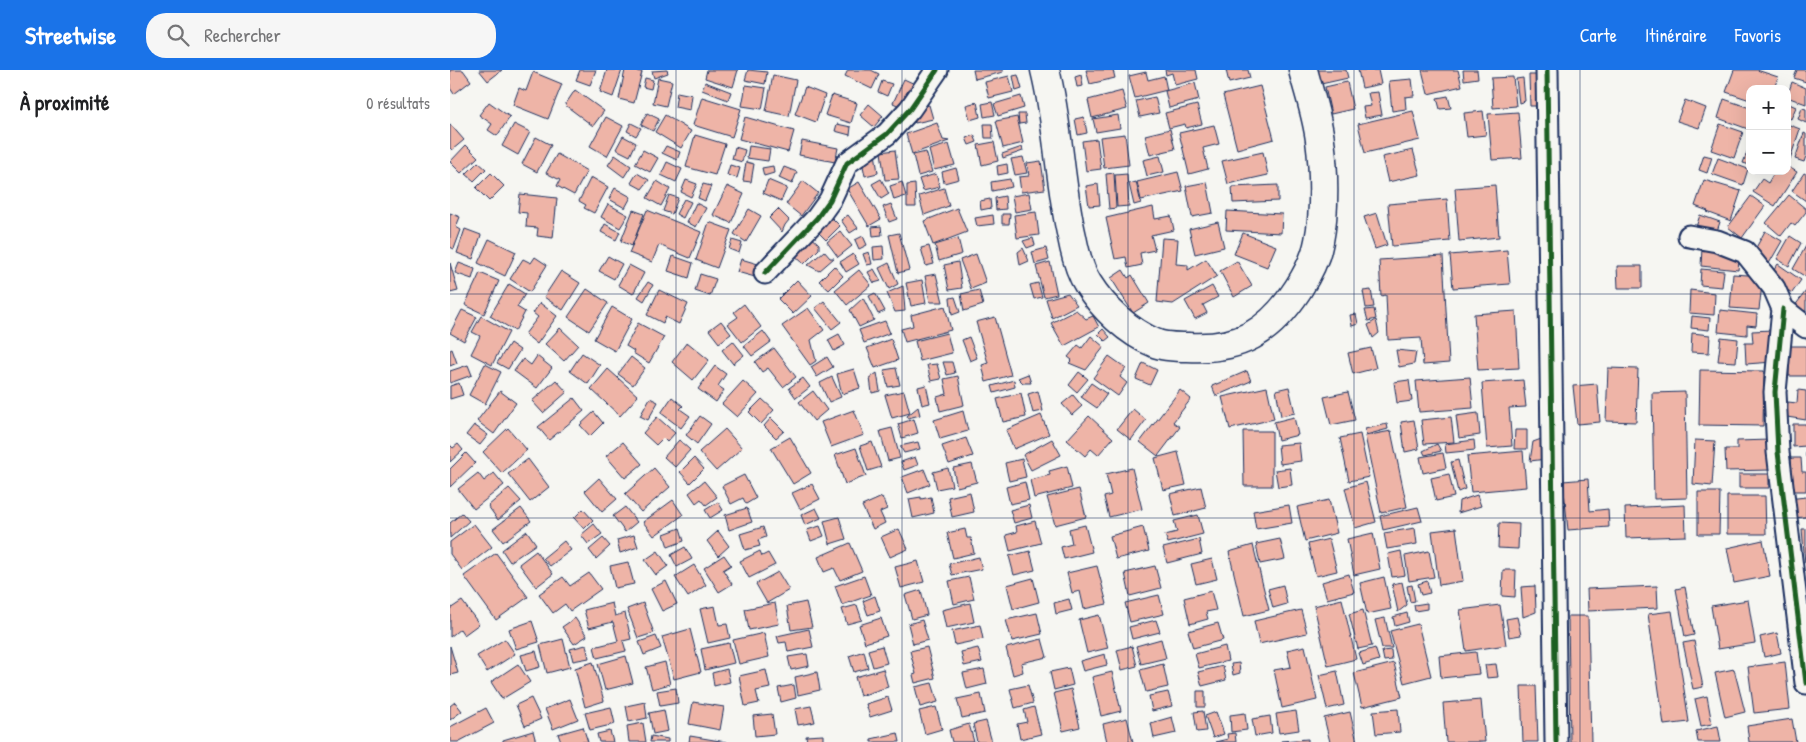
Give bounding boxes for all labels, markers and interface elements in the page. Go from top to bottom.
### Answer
search box [146,13,496,58]
text: Streetwise [25,19,116,51]
icon: search [164,21,192,49]
text: Rechercher [204,22,281,48]
text: Carte [1580,23,1617,48]
text: Itinéraire [1645,23,1707,48]
text: Favoris [1735,23,1781,48]
map controls [1746,85,1791,175]
button: + [1746,85,1791,130]
text: À proximité [20,88,109,117]
text: 0 résultats [366,92,430,114]
button: − [1746,130,1791,175]

